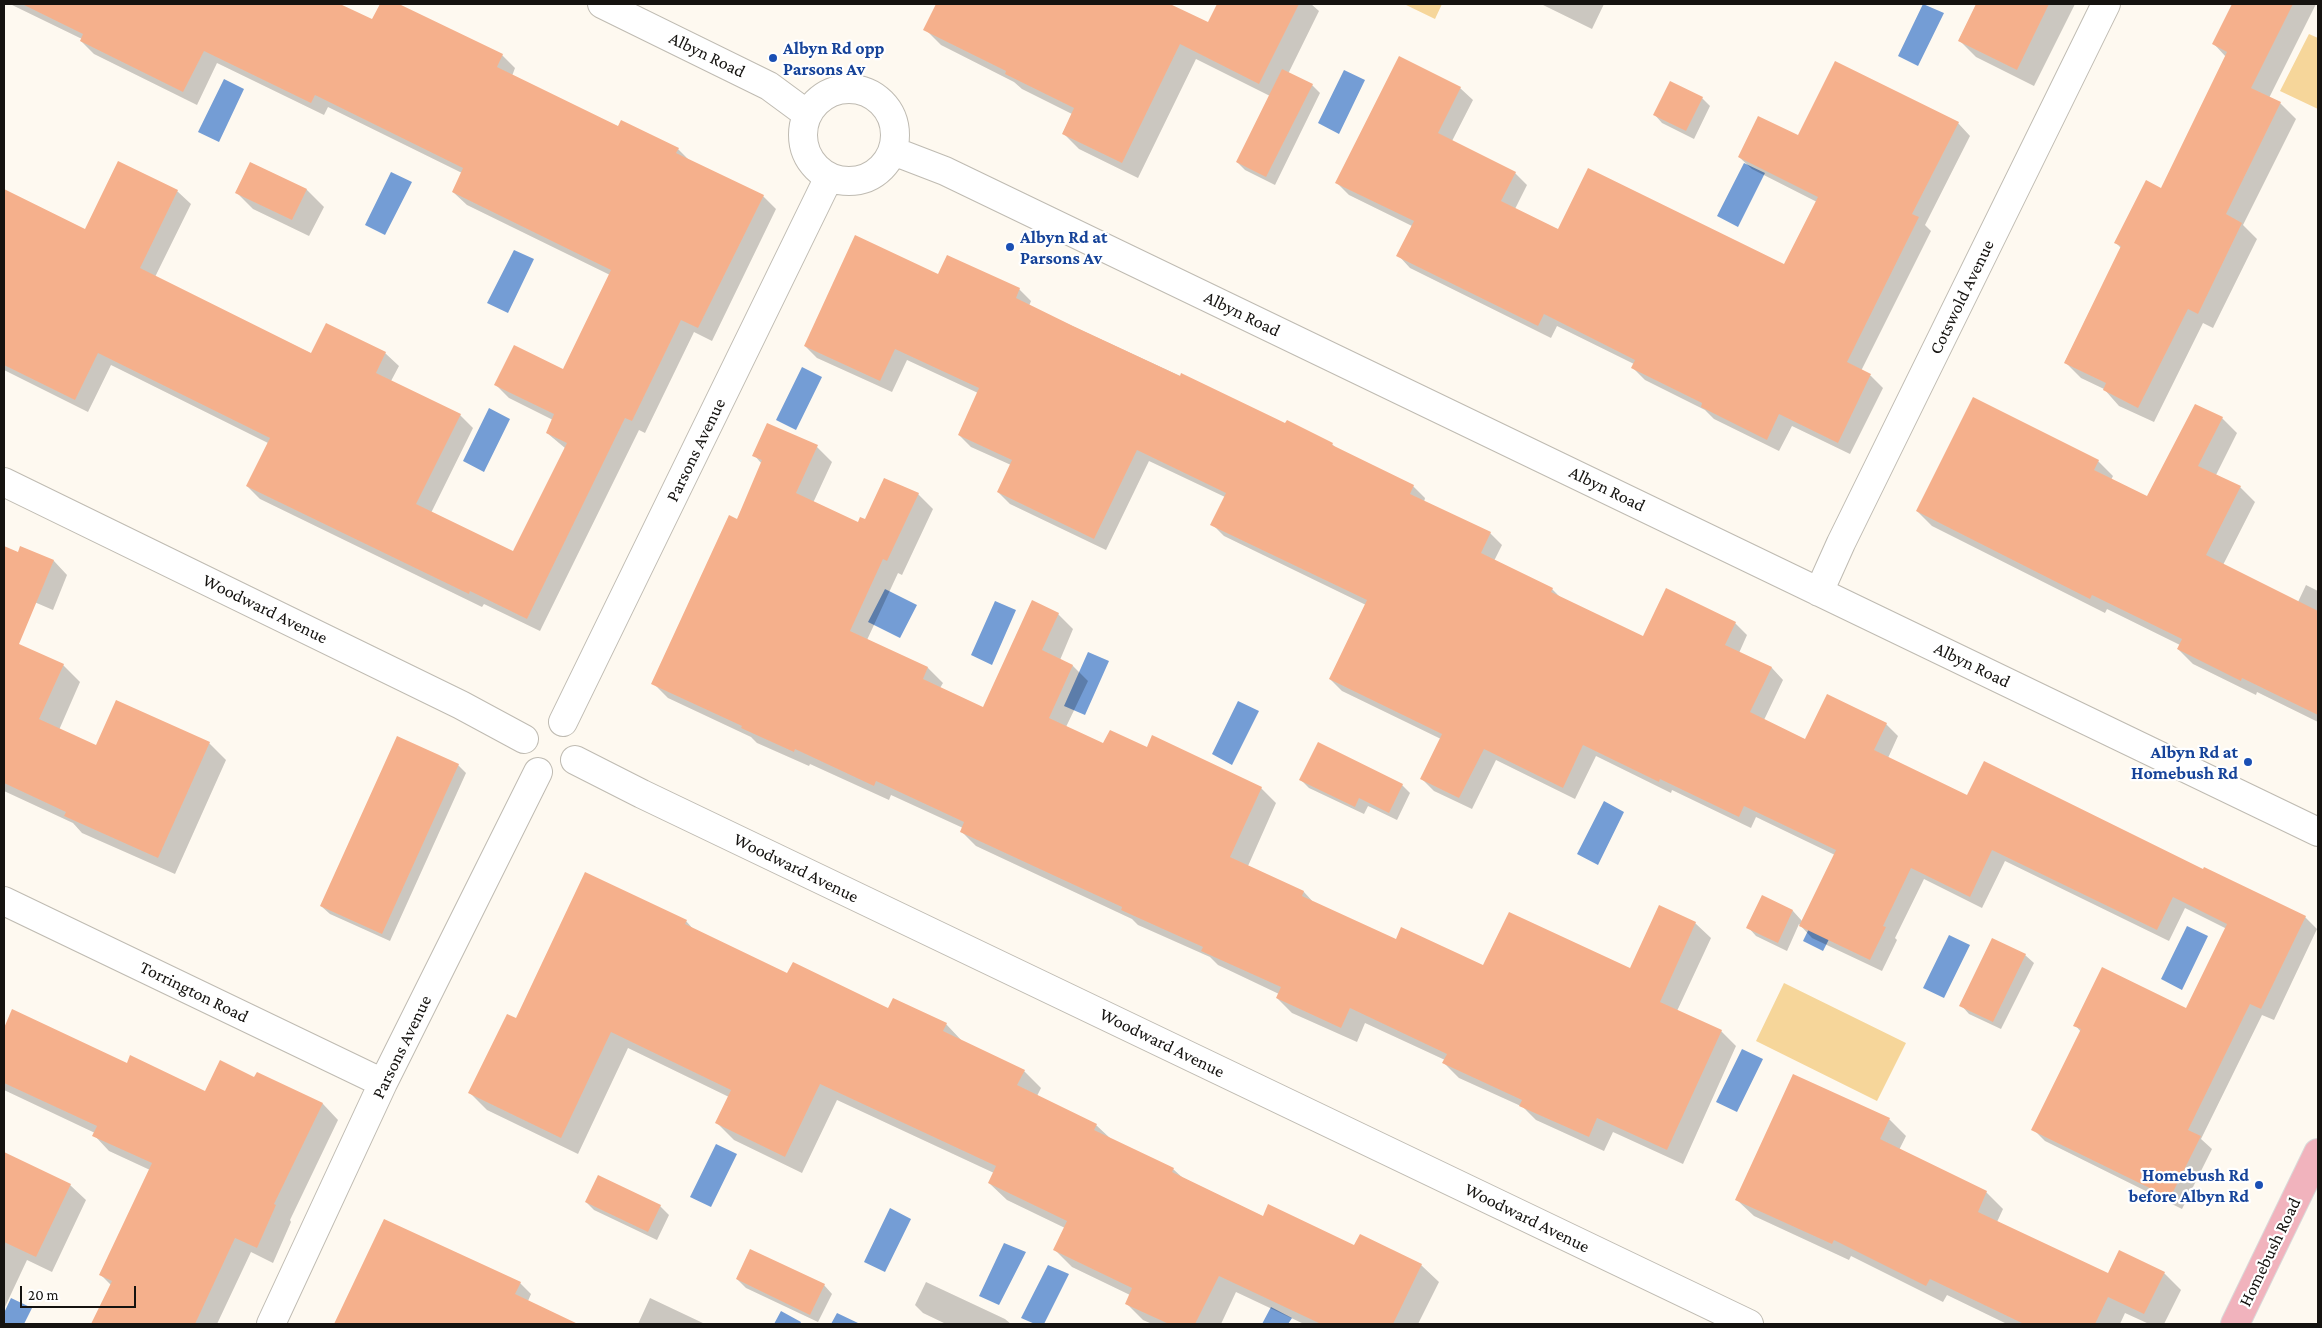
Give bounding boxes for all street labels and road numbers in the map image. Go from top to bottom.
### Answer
street label: Albyn Road [665,27,749,83]
street label: Cotswold Avenue [1925,236,1999,358]
street label: Albyn Road [1200,286,1284,342]
street label: Parsons Avenue [662,395,730,505]
street label: Albyn Road [1565,461,1649,517]
street label: Woodward Avenue [199,569,331,649]
street label: Albyn Road [1930,637,2014,693]
street label: Woodward Avenue [730,828,862,908]
street label: Torrington Road [136,956,252,1028]
street label: Parsons Avenue [368,992,436,1102]
street label: Woodward Avenue [1096,1003,1228,1083]
street label: Woodward Avenue [1461,1178,1593,1258]
street label: Homebush Road [2234,1194,2306,1310]

